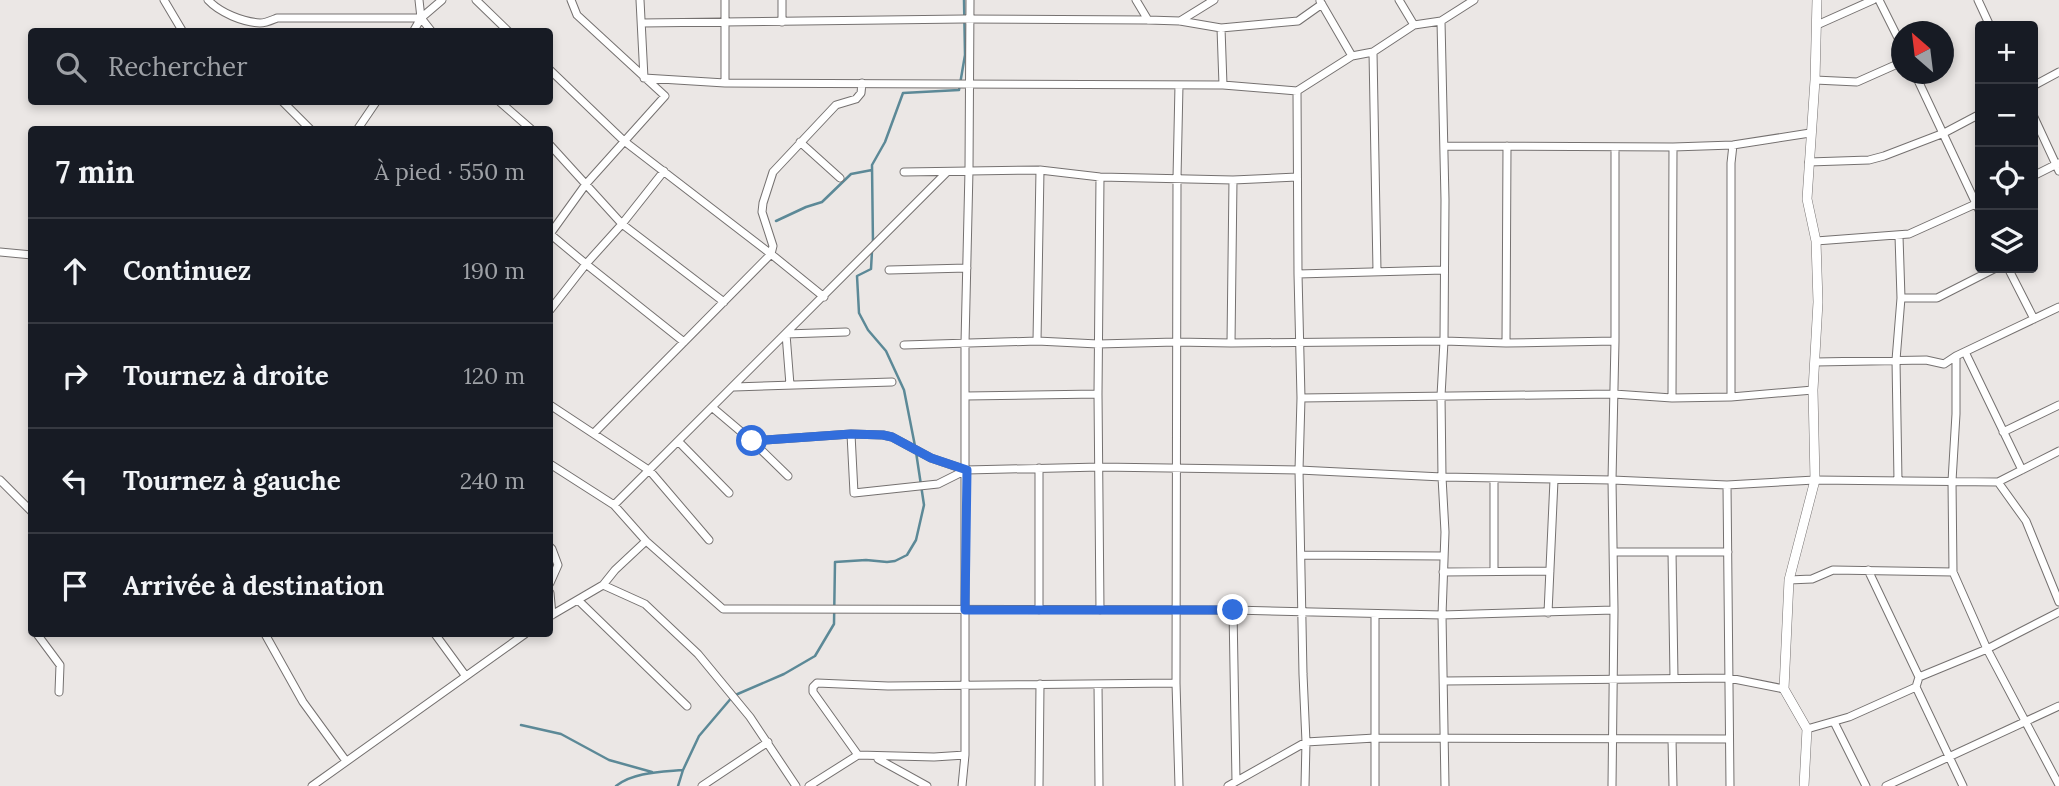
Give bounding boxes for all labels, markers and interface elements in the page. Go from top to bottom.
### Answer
north arrow [1891,21,1954,84]
map controls [1975,21,2038,273]
button: + [1975,21,2038,84]
search box [28,28,553,105]
icon: search [52,48,90,86]
text: Rechercher [108,50,247,83]
button: − [1975,84,2038,147]
button: locate [1975,147,2038,210]
text: 7 min [56,153,135,191]
text: À pied · 550 m [374,157,525,186]
button: layers [1975,210,2038,273]
icon: ahead [56,252,94,290]
text: Continuez [123,254,251,287]
text: 190 m [462,256,525,285]
icon: right [56,357,94,395]
text: Tournez à droite [123,359,329,392]
text: 120 m [463,361,525,390]
route start [736,425,767,456]
icon: left [56,462,94,500]
text: Tournez à gauche [123,464,341,497]
text: 240 m [460,466,525,495]
icon: arrive [56,567,94,605]
text: Arrivée à destination [123,569,384,602]
route end [1217,594,1248,625]

